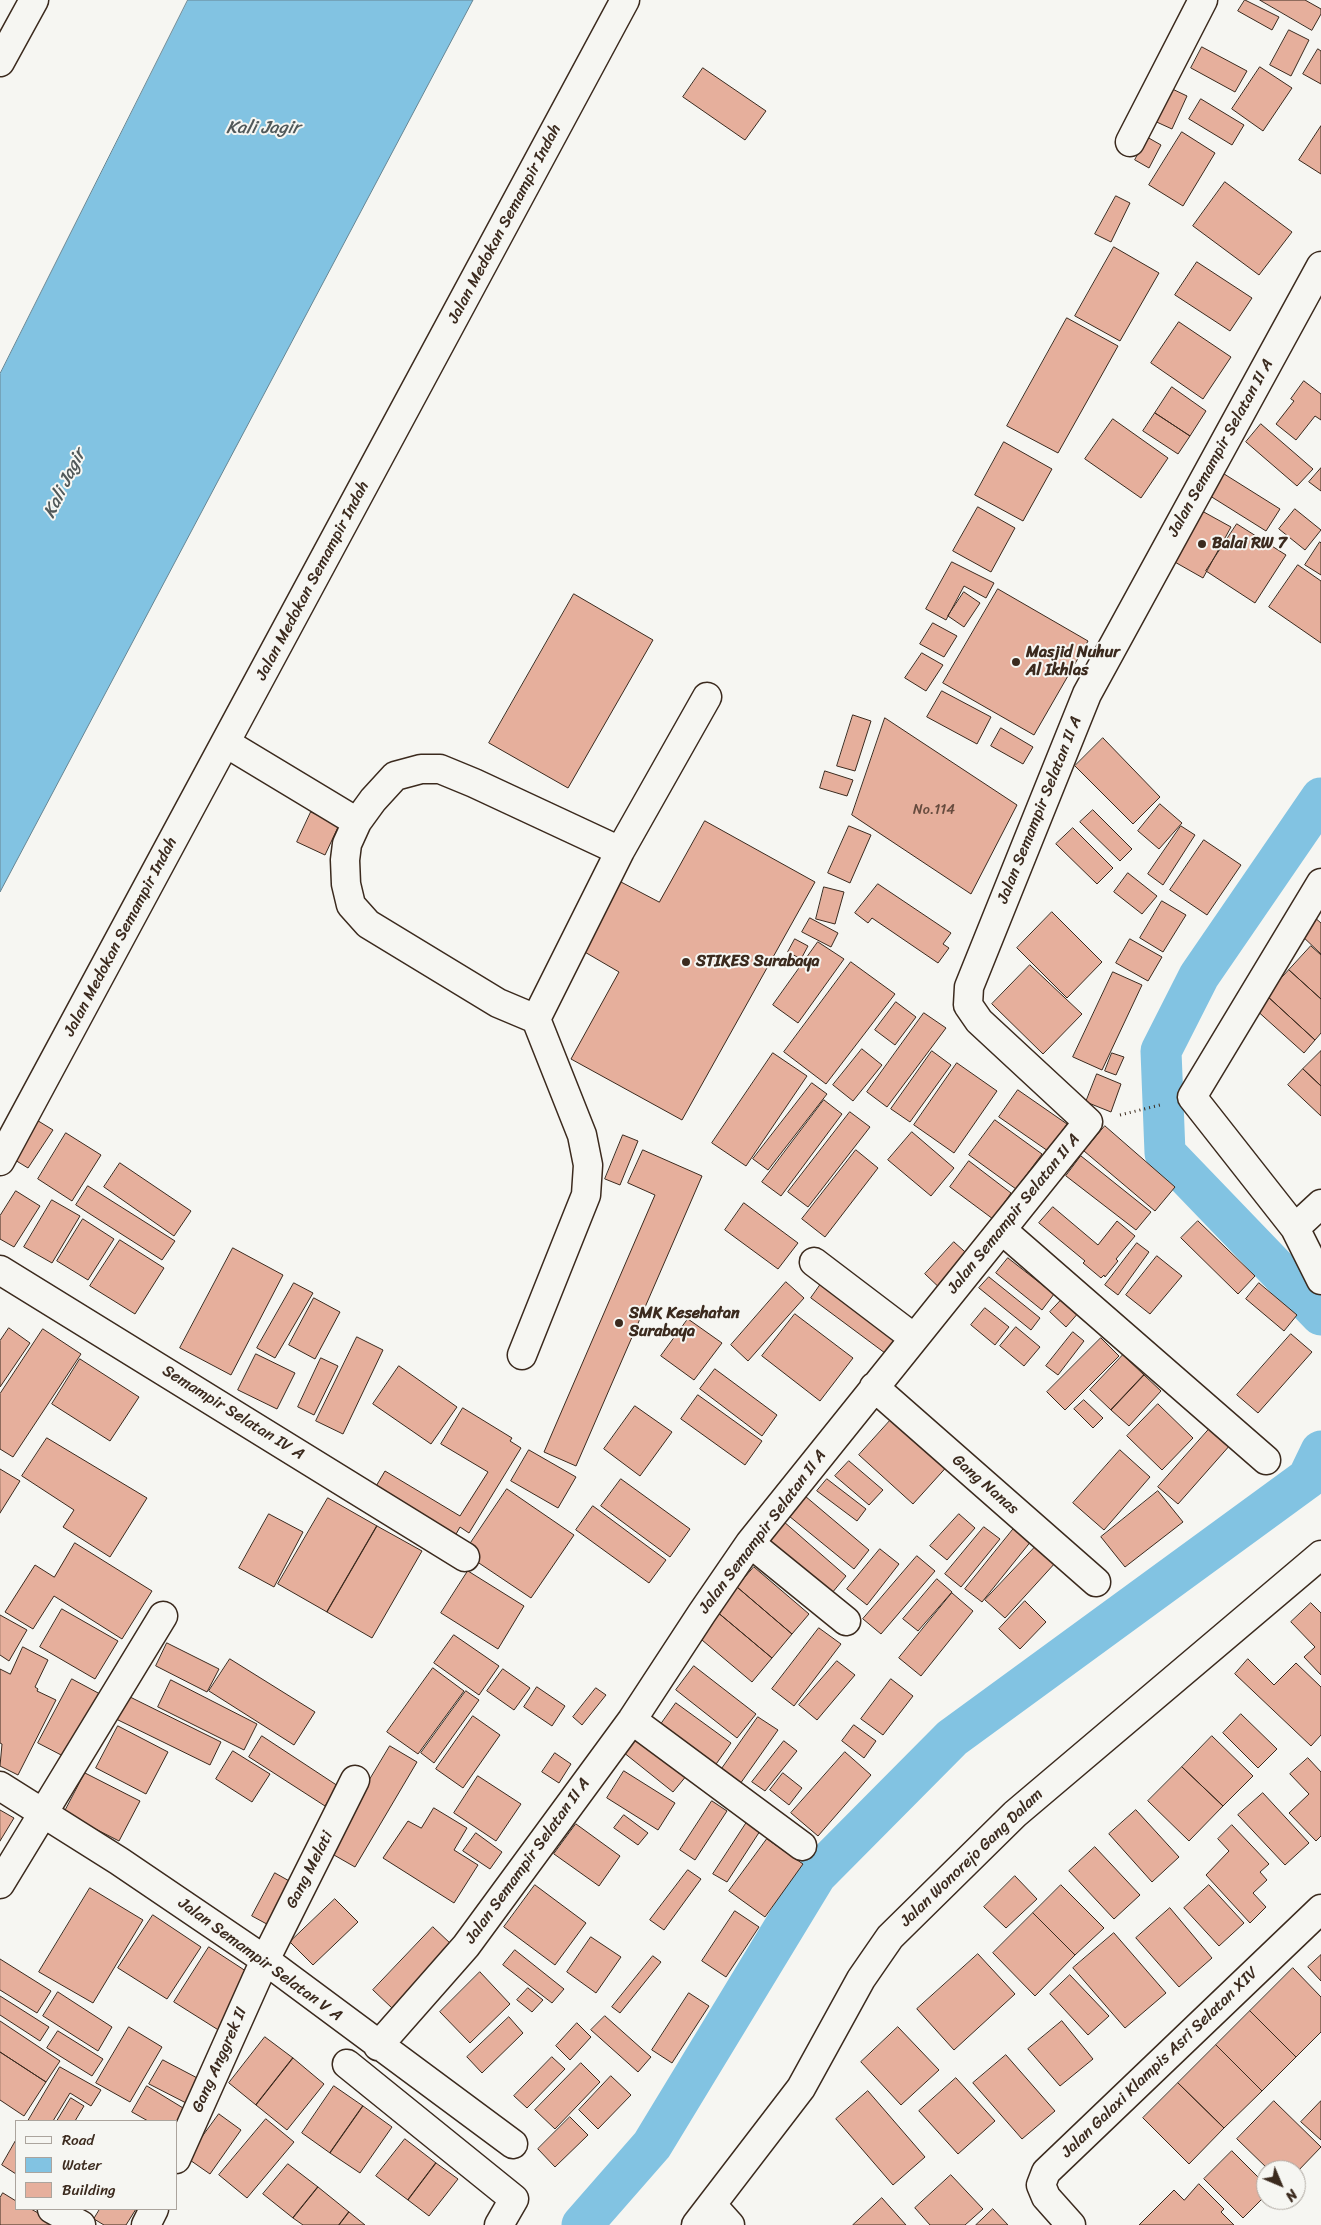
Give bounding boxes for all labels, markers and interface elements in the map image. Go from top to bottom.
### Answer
water label: Kali Jagir [226,117,300,139]
street label: Jalan Medokan Semampir Indah [444,121,566,327]
street label: Jalan Semampir Selatan II A [1164,356,1278,540]
water label: Kali Jagir [39,446,91,522]
street label: Jalan Medokan Semampir Indah [252,478,374,684]
place label: Balai RW 7 [1212,534,1287,554]
marker: Balai RW 7 [1196,538,1208,550]
place label: Masjid Nuhur Al Ikhlas [1026,643,1120,681]
marker: Masjid Nuhur Al Ikhlas [1010,656,1022,668]
street label: Jalan Semampir Selatan II A [994,714,1086,906]
house number: No.114 [913,802,955,818]
street label: Jalan Medokan Semampir Indah [60,834,182,1040]
place label: STIKES Surabaya [696,952,820,972]
marker: STIKES Surabaya [680,956,692,968]
street label: Jalan Semampir Selatan II A [944,1130,1084,1298]
place label: SMK Kesehatan Surabaya [629,1304,740,1342]
marker: SMK Kesehatan Surabaya [613,1317,625,1329]
street label: Semampir Selatan IV A [159,1361,307,1465]
street label: Jalan Semampir Selatan II A [695,1446,831,1618]
street label: Gang Nanas [948,1451,1022,1519]
street label: Jalan Semampir Selatan II A [461,1774,595,1948]
street label: Jalan Wonorejo Gang Dalam [897,1785,1047,1931]
street label: Gang Melati [282,1828,338,1912]
street label: Jalan Semampir Selatan V A [174,1894,346,2026]
street label: Jalan Galaxi Klampis Asri Selatan XIV [1058,1964,1262,2162]
street label: Gang Anggrek II [188,2005,252,2115]
legend [15,2120,178,2210]
text: Road [62,2127,94,2153]
text: Water [62,2152,102,2178]
north arrow [1256,2160,1306,2210]
text: Building [62,2177,116,2203]
text: N [1279,2183,1304,2208]

